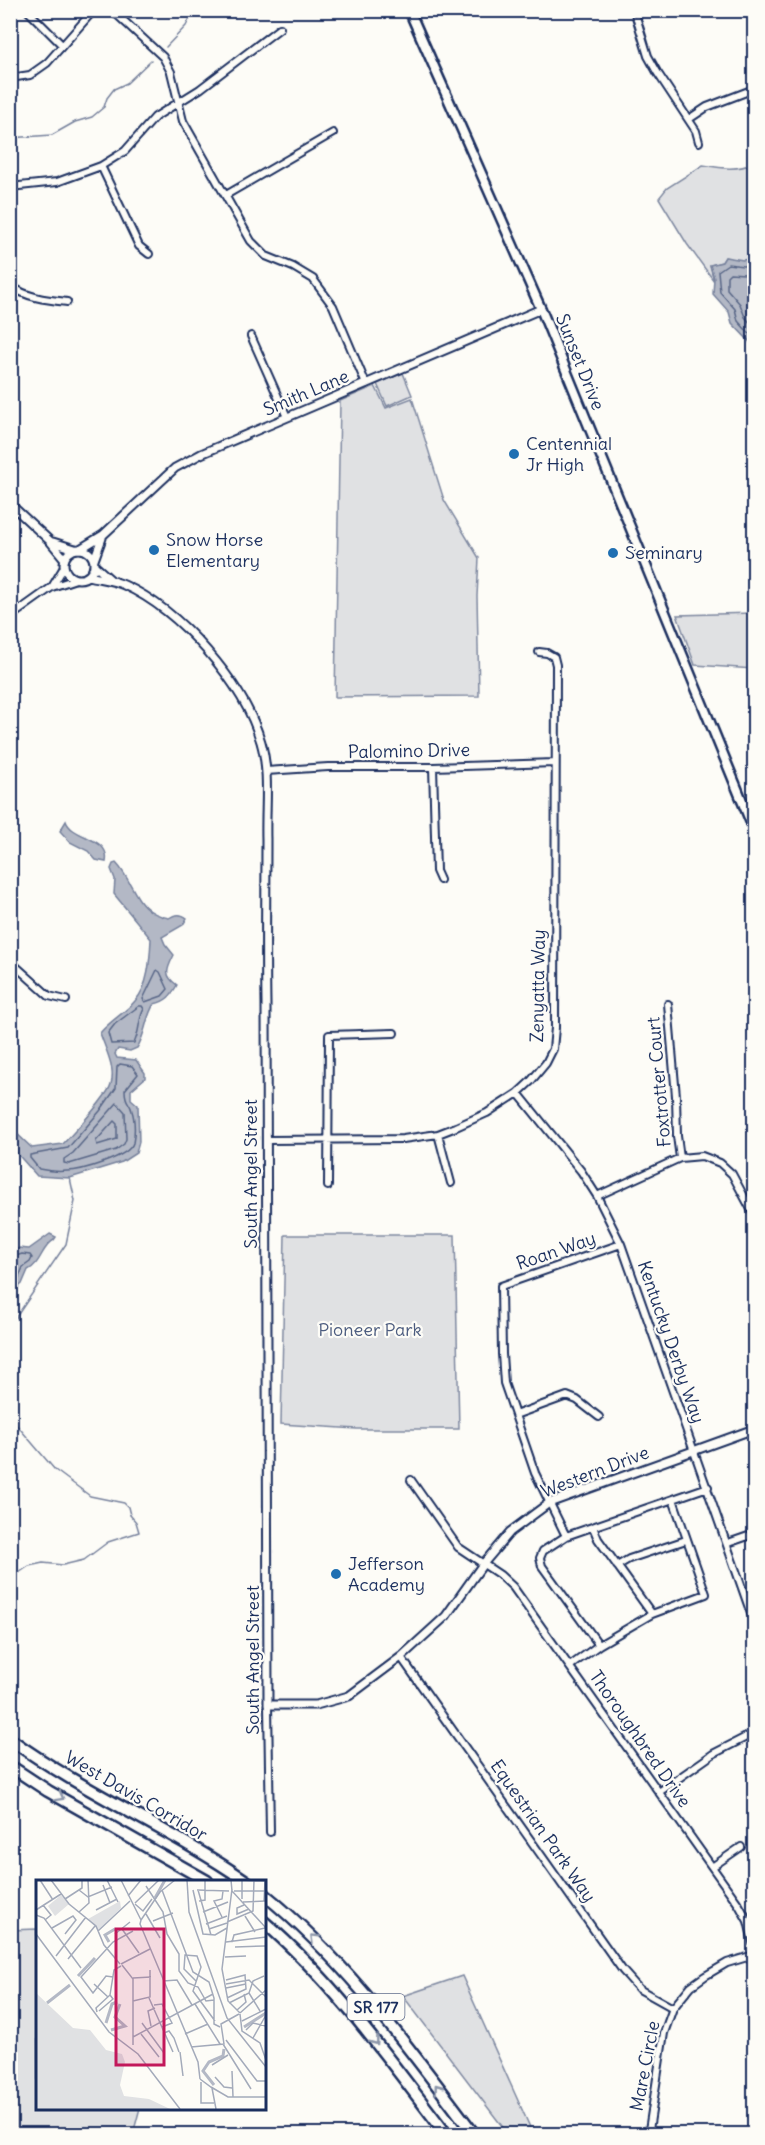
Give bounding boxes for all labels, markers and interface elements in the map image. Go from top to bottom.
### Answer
street label: Sunset Drive [551,310,610,413]
street label: Smith Lane [260,364,352,421]
place label: Centennial Jr High [526,432,612,476]
marker: Centennial Jr High [507,447,521,461]
place label: Snow Horse Elementary [166,528,263,572]
place label: Seminary [625,541,703,564]
marker: Snow Horse Elementary [147,543,161,557]
marker: Seminary [606,546,620,560]
street label: Palomino Drive [348,738,470,763]
street label: Zenyatta Way [525,929,550,1043]
street label: Foxtrotter Court [641,1016,676,1148]
street label: South Angel Street [239,1099,262,1249]
street label: Roan Way [513,1226,599,1275]
street label: Kentucky Derby Way [633,1258,710,1426]
park label: Pioneer Park [318,1318,422,1341]
street label: Western Drive [538,1440,652,1503]
place label: Jefferson Academy [348,1552,425,1596]
marker: Jefferson Academy [329,1567,343,1581]
street label: South Angel Street [241,1585,264,1735]
street label: Thoroughbred Drive [585,1666,696,1812]
street label: West Davis Corridor [61,1745,212,1846]
street label: Equestrian Park Way [486,1755,601,1906]
one-way arrow [54,1790,64,1801]
inset map [36,1880,266,2109]
one-way arrow [311,1934,322,1945]
road number: SR 177 [348,1994,404,2020]
street label: Mare Circle [624,2019,665,2113]
one-way arrow [368,2035,379,2046]
one-way arrow [434,2084,445,2095]

